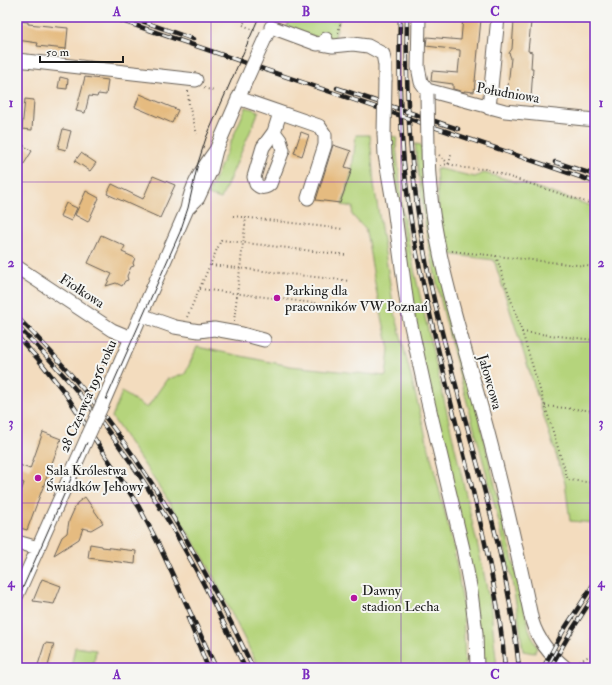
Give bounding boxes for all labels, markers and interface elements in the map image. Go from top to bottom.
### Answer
text: A [112,4,122,20]
text: B [302,4,310,20]
text: C [490,4,500,20]
scale bar [40,38,123,64]
text: 50 m [46,45,70,60]
street label: Południowa [475,79,541,107]
text: 1 [9,95,14,111]
text: 1 [599,95,604,111]
text: 2 [8,255,15,271]
text: 2 [598,255,605,271]
street label: Fiołkowa [56,270,108,312]
place label: Parking dla pracowników VW Poznań [284,282,428,316]
marker: Parking dla pracowników VW Poznań [272,293,282,303]
street label: 28 Czerwca 1956 roku [56,337,120,455]
street label: Jałowcowa [474,352,506,412]
text: 3 [9,415,14,431]
text: 3 [599,415,604,431]
place label: Sala Królestwa Świadków Jehowy [46,462,144,496]
marker: Sala Królestwa Świadków Jehowy [33,473,43,483]
text: 4 [6,575,15,591]
text: 4 [596,575,605,591]
place label: Dawny stadion Lecha [362,582,440,615]
marker: Dawny stadion Lecha [349,593,359,603]
text: A [112,667,122,683]
text: B [302,667,310,683]
text: C [490,667,500,683]

